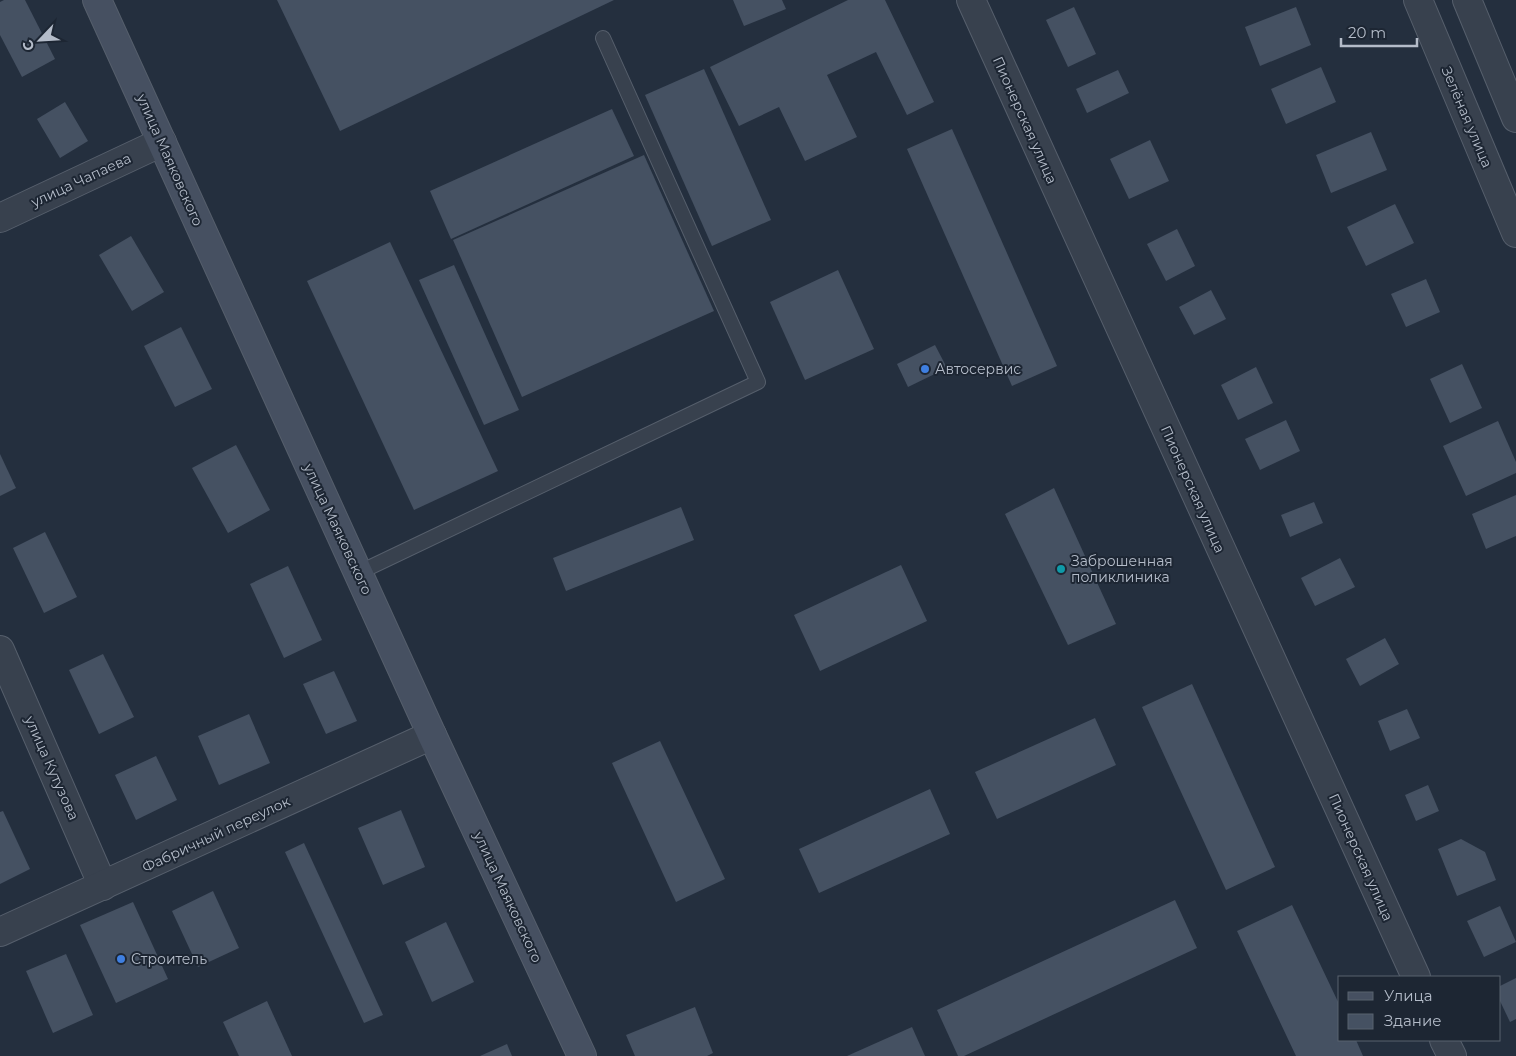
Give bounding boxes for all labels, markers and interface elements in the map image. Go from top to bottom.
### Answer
north arrow [15,15,65,65]
scale bar [1341,15,1417,47]
text: 20 m [1348,23,1386,42]
text: С [18,37,39,54]
street label: Пионерская улица [989,53,1061,187]
street label: Зелёная улица [1438,64,1496,170]
street label: улица Маяковского [132,90,207,229]
street label: улица Чапаева [27,149,134,212]
place label: Автосервис [935,360,1021,378]
marker: Автосервис [919,363,931,375]
street label: Пионерская улица [1157,422,1229,556]
street label: улица Маяковского [299,460,376,598]
place label: Заброшенная поликлиника [1071,552,1173,586]
marker: Заброшенная поликлиника [1055,563,1067,575]
street label: улица Кутузова [21,712,83,823]
street label: Пионерская улица [1325,790,1397,924]
street label: Фабричный переулок [139,792,293,876]
street label: улица Маяковского [469,828,546,966]
place label: Строитель [131,950,207,968]
marker: Строитель [115,953,127,965]
legend [1338,976,1501,1041]
text: Улица [1384,986,1432,1005]
text: Здание [1384,1011,1442,1030]

